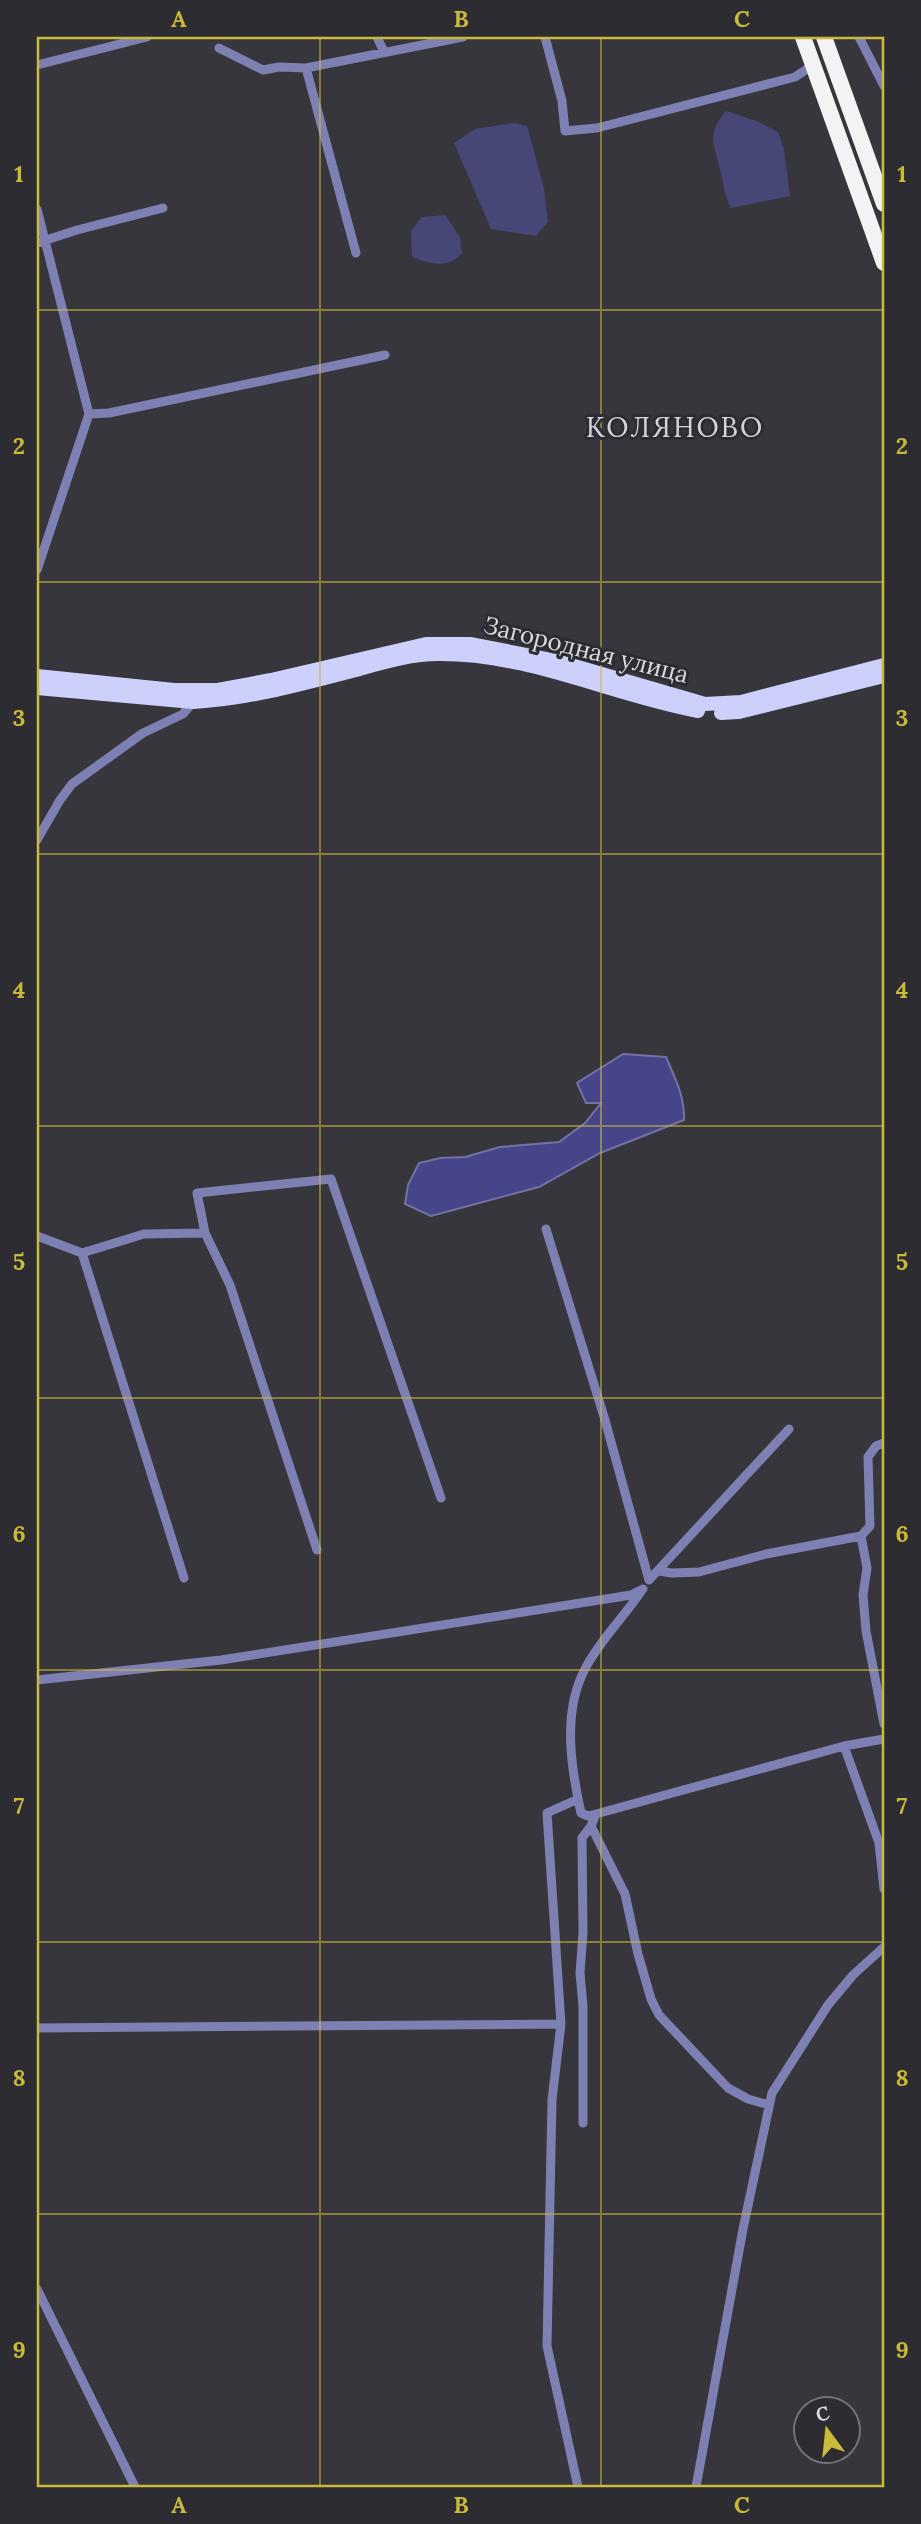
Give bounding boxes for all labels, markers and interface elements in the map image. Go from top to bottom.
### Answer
text: A [171,4,187,33]
text: B [453,4,469,33]
text: C [734,4,750,33]
text: 1 [14,159,24,188]
text: 1 [897,159,907,188]
district label: КОЛЯНОВО [586,409,764,445]
text: 2 [13,431,25,460]
text: 2 [896,431,908,460]
street label: Загородная улица [481,609,692,690]
text: 3 [13,703,25,732]
text: 3 [896,703,908,732]
text: 4 [13,975,25,1004]
text: 4 [896,975,908,1004]
text: 5 [13,1247,25,1276]
text: 5 [896,1247,908,1276]
text: 6 [12,1519,26,1548]
text: 6 [895,1519,909,1548]
text: 7 [14,1791,25,1820]
text: 7 [897,1791,908,1820]
text: 8 [12,2063,26,2092]
text: 8 [895,2063,909,2092]
text: 9 [12,2335,26,2364]
text: 9 [895,2335,909,2364]
north arrow [792,2394,862,2464]
text: С [813,2400,832,2427]
text: A [171,2490,187,2519]
text: B [453,2490,469,2519]
text: C [734,2490,750,2519]

